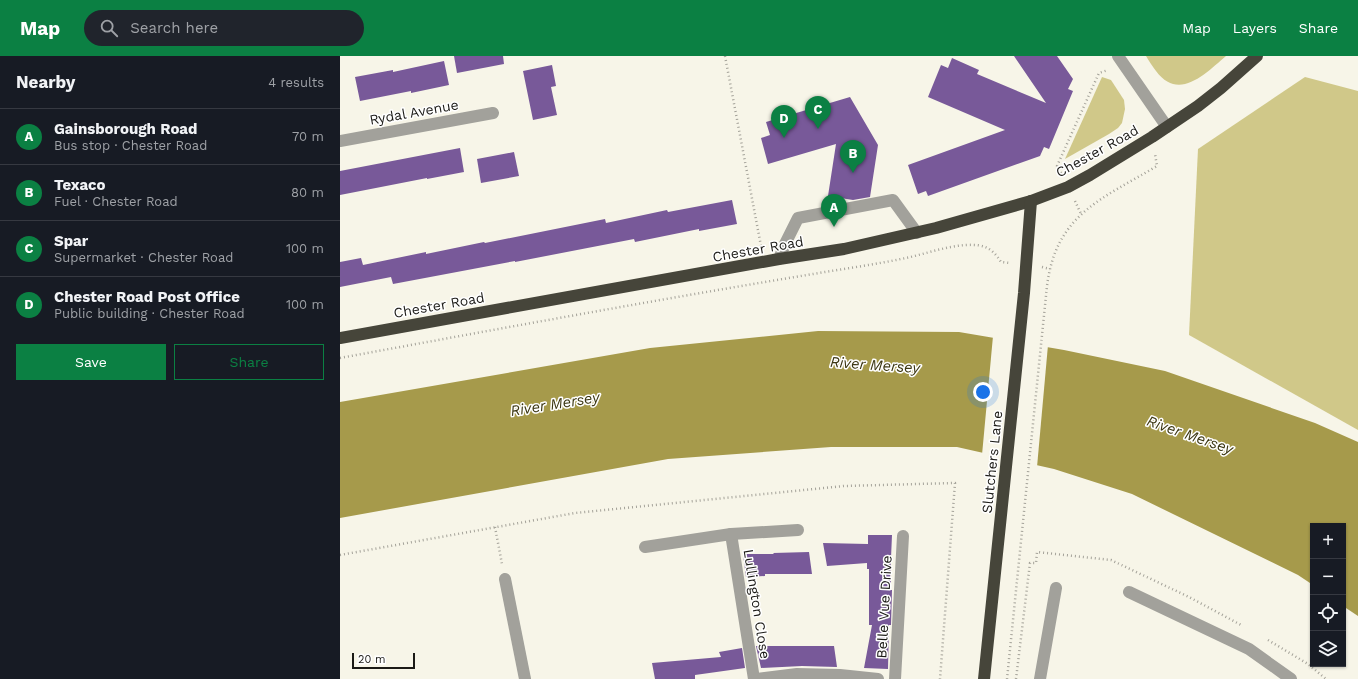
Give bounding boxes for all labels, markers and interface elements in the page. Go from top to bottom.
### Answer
search box [84,10,364,46]
text: Map [20,17,60,40]
icon: search [98,17,120,39]
text: Search here [130,19,218,37]
text: Map [1182,20,1211,36]
text: Layers [1233,20,1277,36]
text: Share [1299,20,1338,36]
text: Nearby [16,72,75,92]
text: 4 results [268,75,324,90]
street label: Rydal Avenue [368,96,460,128]
pin: C [805,96,831,129]
pin: D [771,105,797,138]
text: Gainsborough Road [54,120,197,138]
street label: Chester Road [1053,122,1141,180]
text: A [25,129,33,144]
text: 70 m [292,129,324,144]
text: Bus stop · Chester Road [54,138,207,153]
pin: B [840,140,866,173]
text: Texaco [54,176,106,194]
text: B [25,185,33,200]
text: 80 m [291,185,324,200]
text: Fuel · Chester Road [54,194,178,209]
pin: A [821,194,847,227]
text: Spar [54,232,88,250]
street label: Chester Road [711,233,805,265]
text: C [25,241,33,256]
text: 100 m [286,241,324,256]
text: Supermarket · Chester Road [54,250,233,265]
text: Chester Road Post Office [54,288,240,306]
street label: Chester Road [392,289,486,321]
text: D [24,297,34,312]
text: 100 m [286,297,324,312]
text: Public building · Chester Road [54,306,245,321]
button: Save [16,344,166,380]
button: Share [174,344,324,380]
water label: River Mersey [829,353,922,377]
your location [973,382,993,402]
water label: River Mersey [509,388,602,420]
street label: Slutchers Lane [979,410,1005,514]
water label: River Mersey [1145,412,1237,459]
map controls [1310,523,1346,667]
button: + [1310,523,1346,559]
street label: Lullington Close [740,548,774,660]
street label: Belle Vue Drive [873,555,895,659]
button: − [1310,559,1346,595]
button: locate [1310,595,1346,631]
button: layers [1310,631,1346,667]
scale bar [352,651,415,670]
text: 20 m [358,653,386,666]

